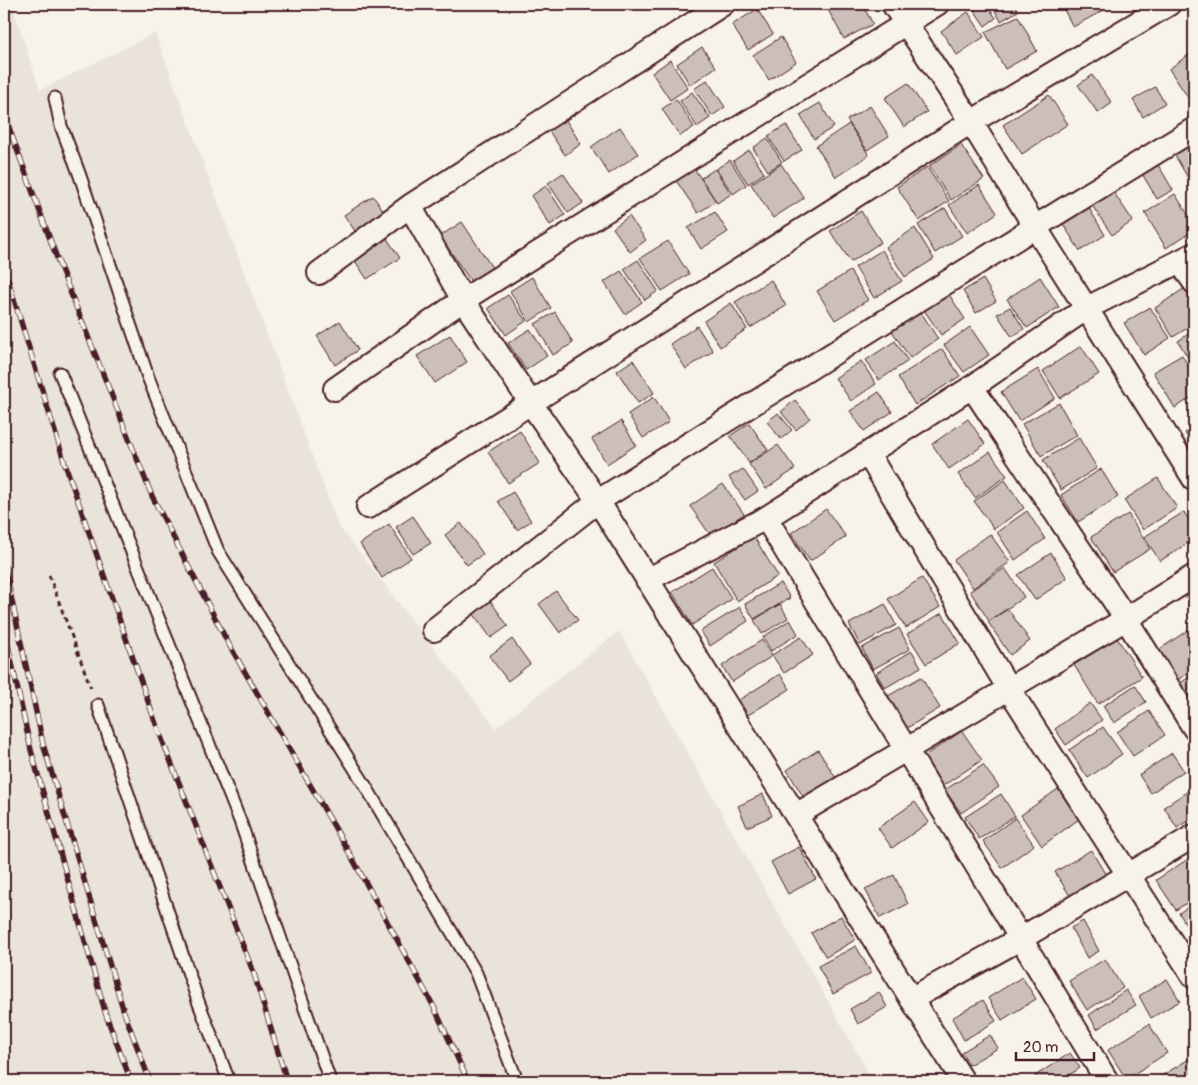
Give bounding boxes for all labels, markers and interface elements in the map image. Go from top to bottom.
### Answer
scale bar [1016,1030,1093,1062]
text: 20 m [1023,1038,1058,1057]

